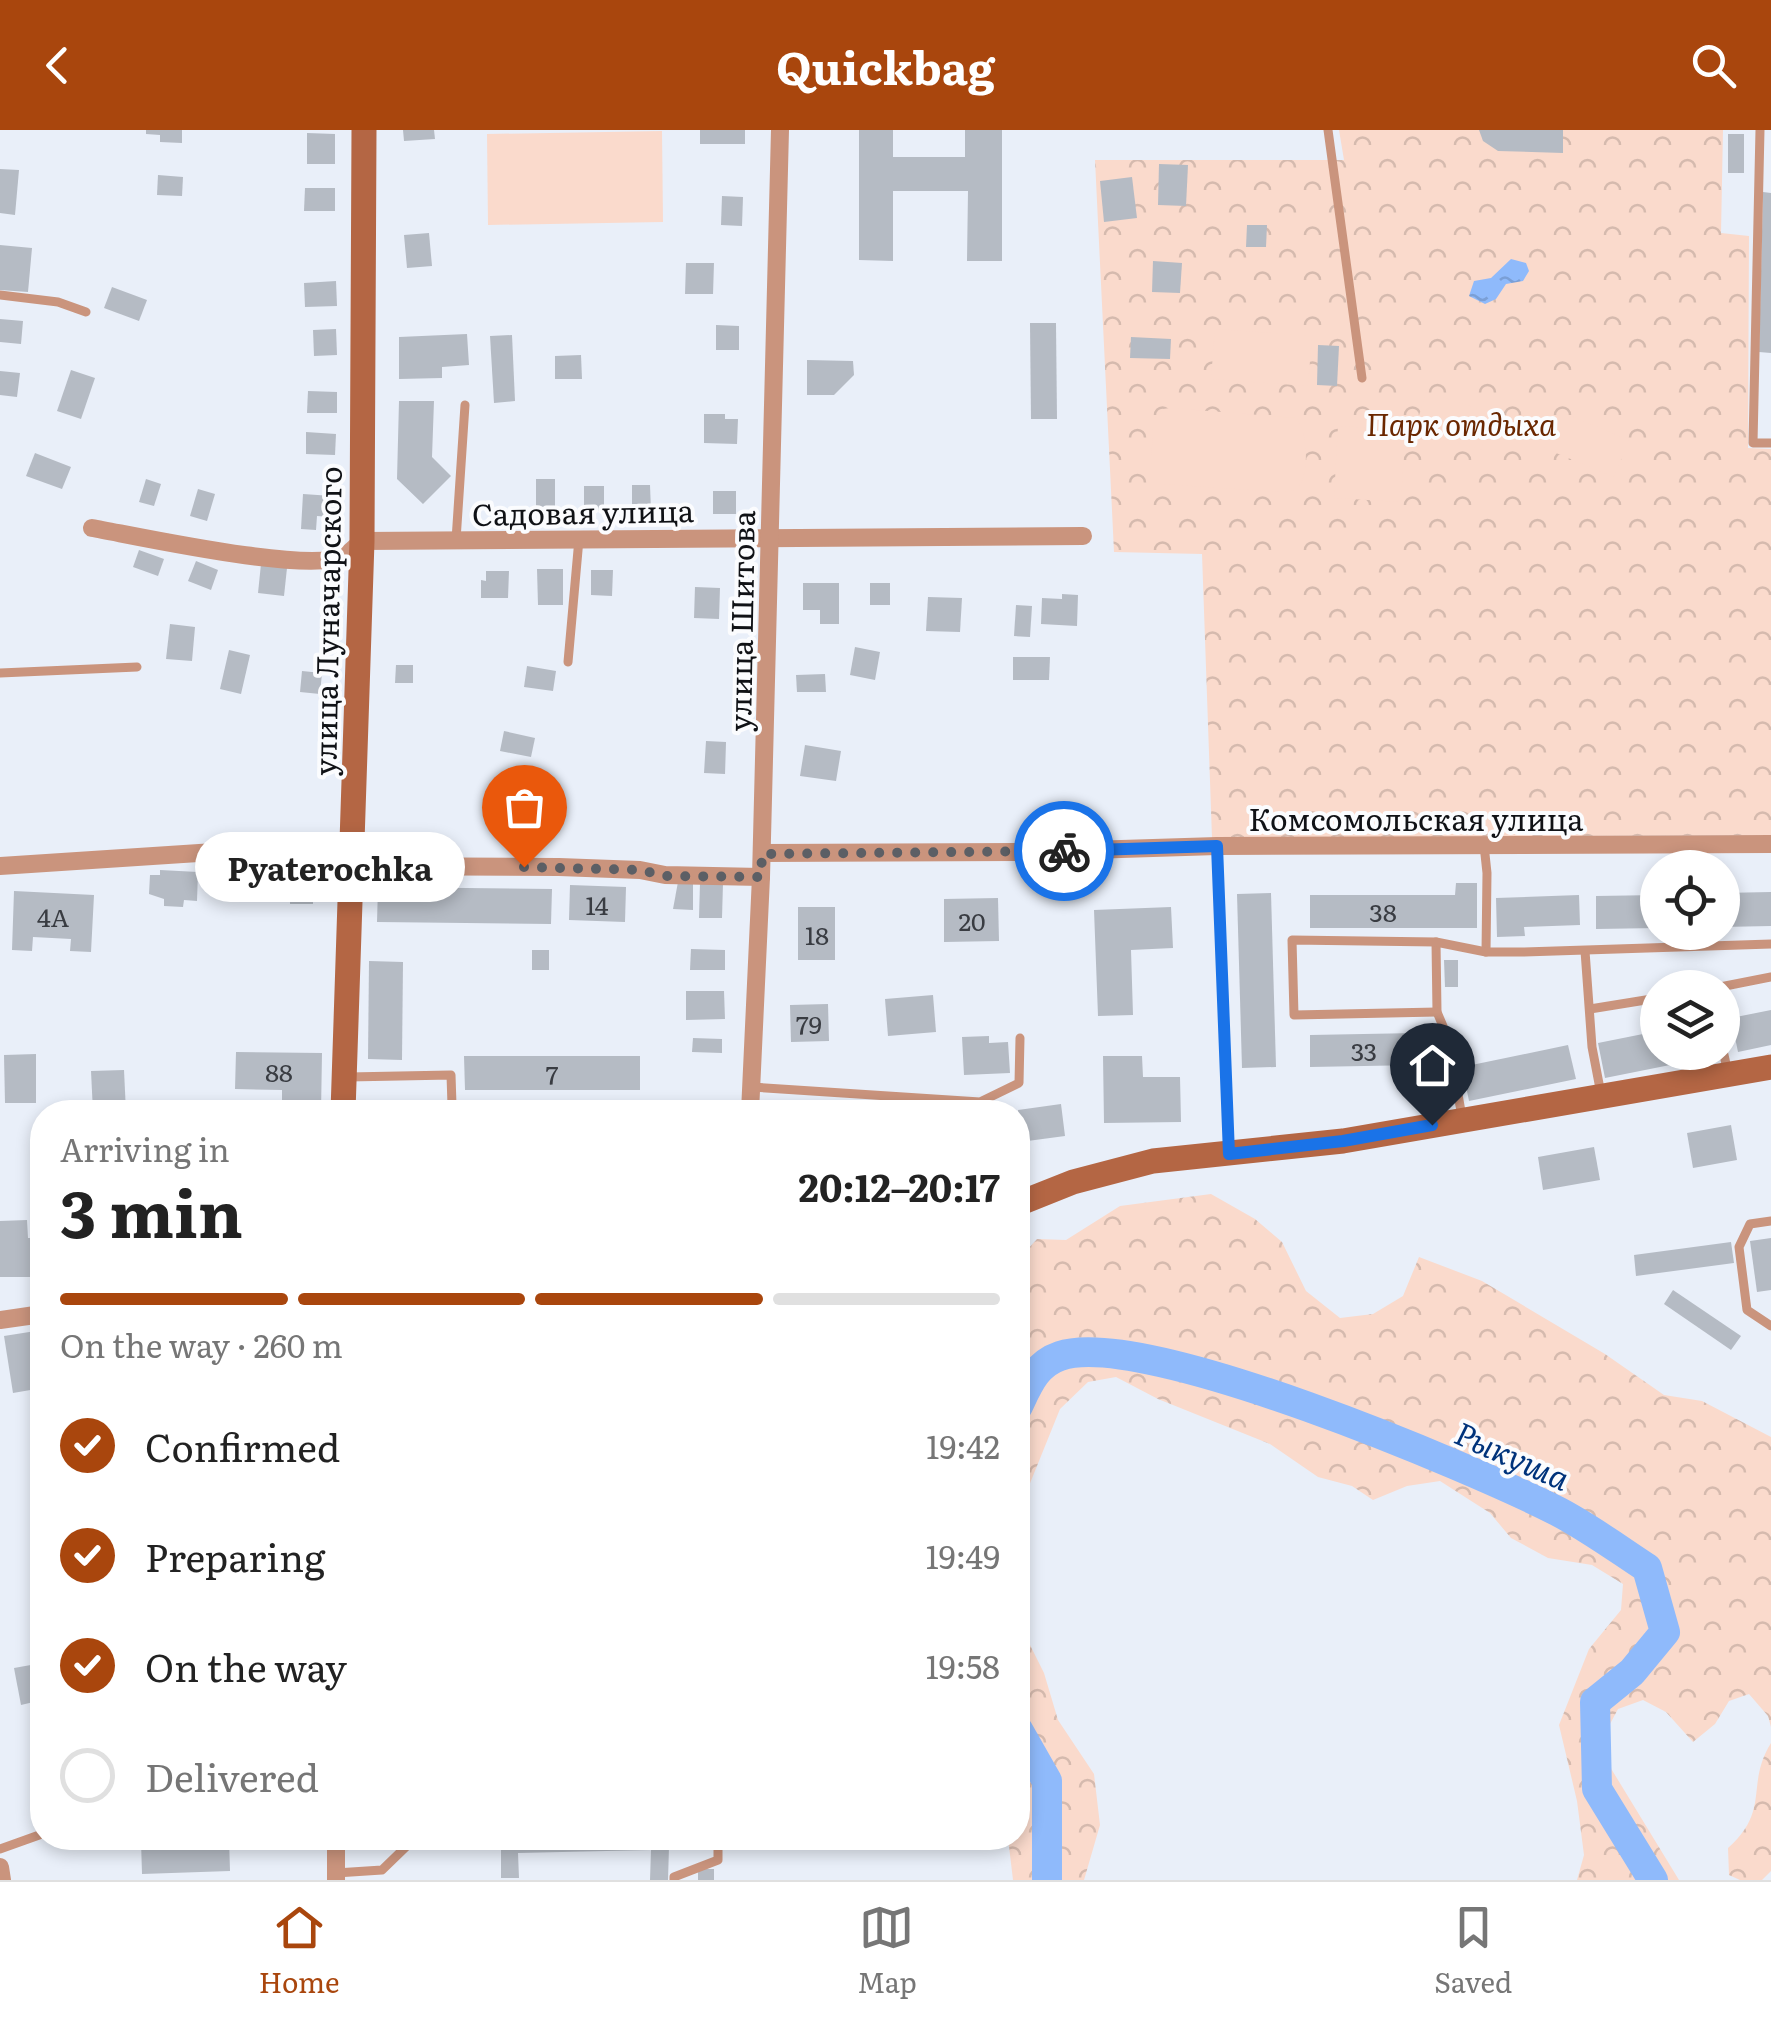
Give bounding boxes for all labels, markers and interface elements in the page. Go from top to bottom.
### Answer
text: Quickbag [776,32,995,99]
icon: back [30,38,85,93]
icon: search [1686,38,1741,93]
park label: Парк отдыха [1366,401,1556,445]
street label: улица Луначарского [301,466,351,776]
street label: Садовая улица [472,487,695,535]
street label: улица Шитова [716,509,764,732]
pin [482,765,567,868]
icon: bag [497,780,552,835]
street label: Комсомольская улица [1249,796,1584,840]
courier [1014,801,1114,901]
icon: bike [1037,824,1092,879]
callout: Pyaterochka [194,832,464,902]
text: Pyaterochka [227,843,433,891]
map controls [1640,850,1740,1070]
button: locate [1640,850,1740,950]
house number: 14 [586,886,609,923]
house number: 38 [1369,893,1397,930]
house number: 4А [37,898,69,935]
house number: 20 [958,902,986,939]
house number: 18 [805,916,829,953]
button: layers [1640,970,1740,1070]
house number: 79 [796,1005,822,1042]
pin [1390,1023,1475,1126]
house number: 33 [1351,1032,1377,1069]
icon: home [1405,1038,1460,1093]
house number: 88 [265,1053,293,1090]
house number: 7 [546,1055,559,1092]
text: Arriving in [60,1124,230,1172]
text: 20:12–20:17 [799,1157,1000,1214]
text: 3 min [60,1161,243,1258]
text: On the way · 260 m [60,1320,343,1368]
water label: Рыкуша [1448,1407,1579,1501]
text: Confirmed [145,1417,340,1474]
icon: check [60,1418,115,1473]
text: 19:42 [926,1421,1000,1469]
text: Preparing [145,1527,325,1584]
icon: check [60,1528,115,1583]
text: 19:49 [926,1531,1000,1579]
text: On the way [145,1637,347,1694]
icon: check [60,1638,115,1693]
text: 19:58 [926,1641,1000,1689]
text: Delivered [145,1747,319,1804]
tab: Home [259,1900,340,2002]
tab: Map [857,1900,917,2002]
tab: Saved [1434,1900,1512,2002]

